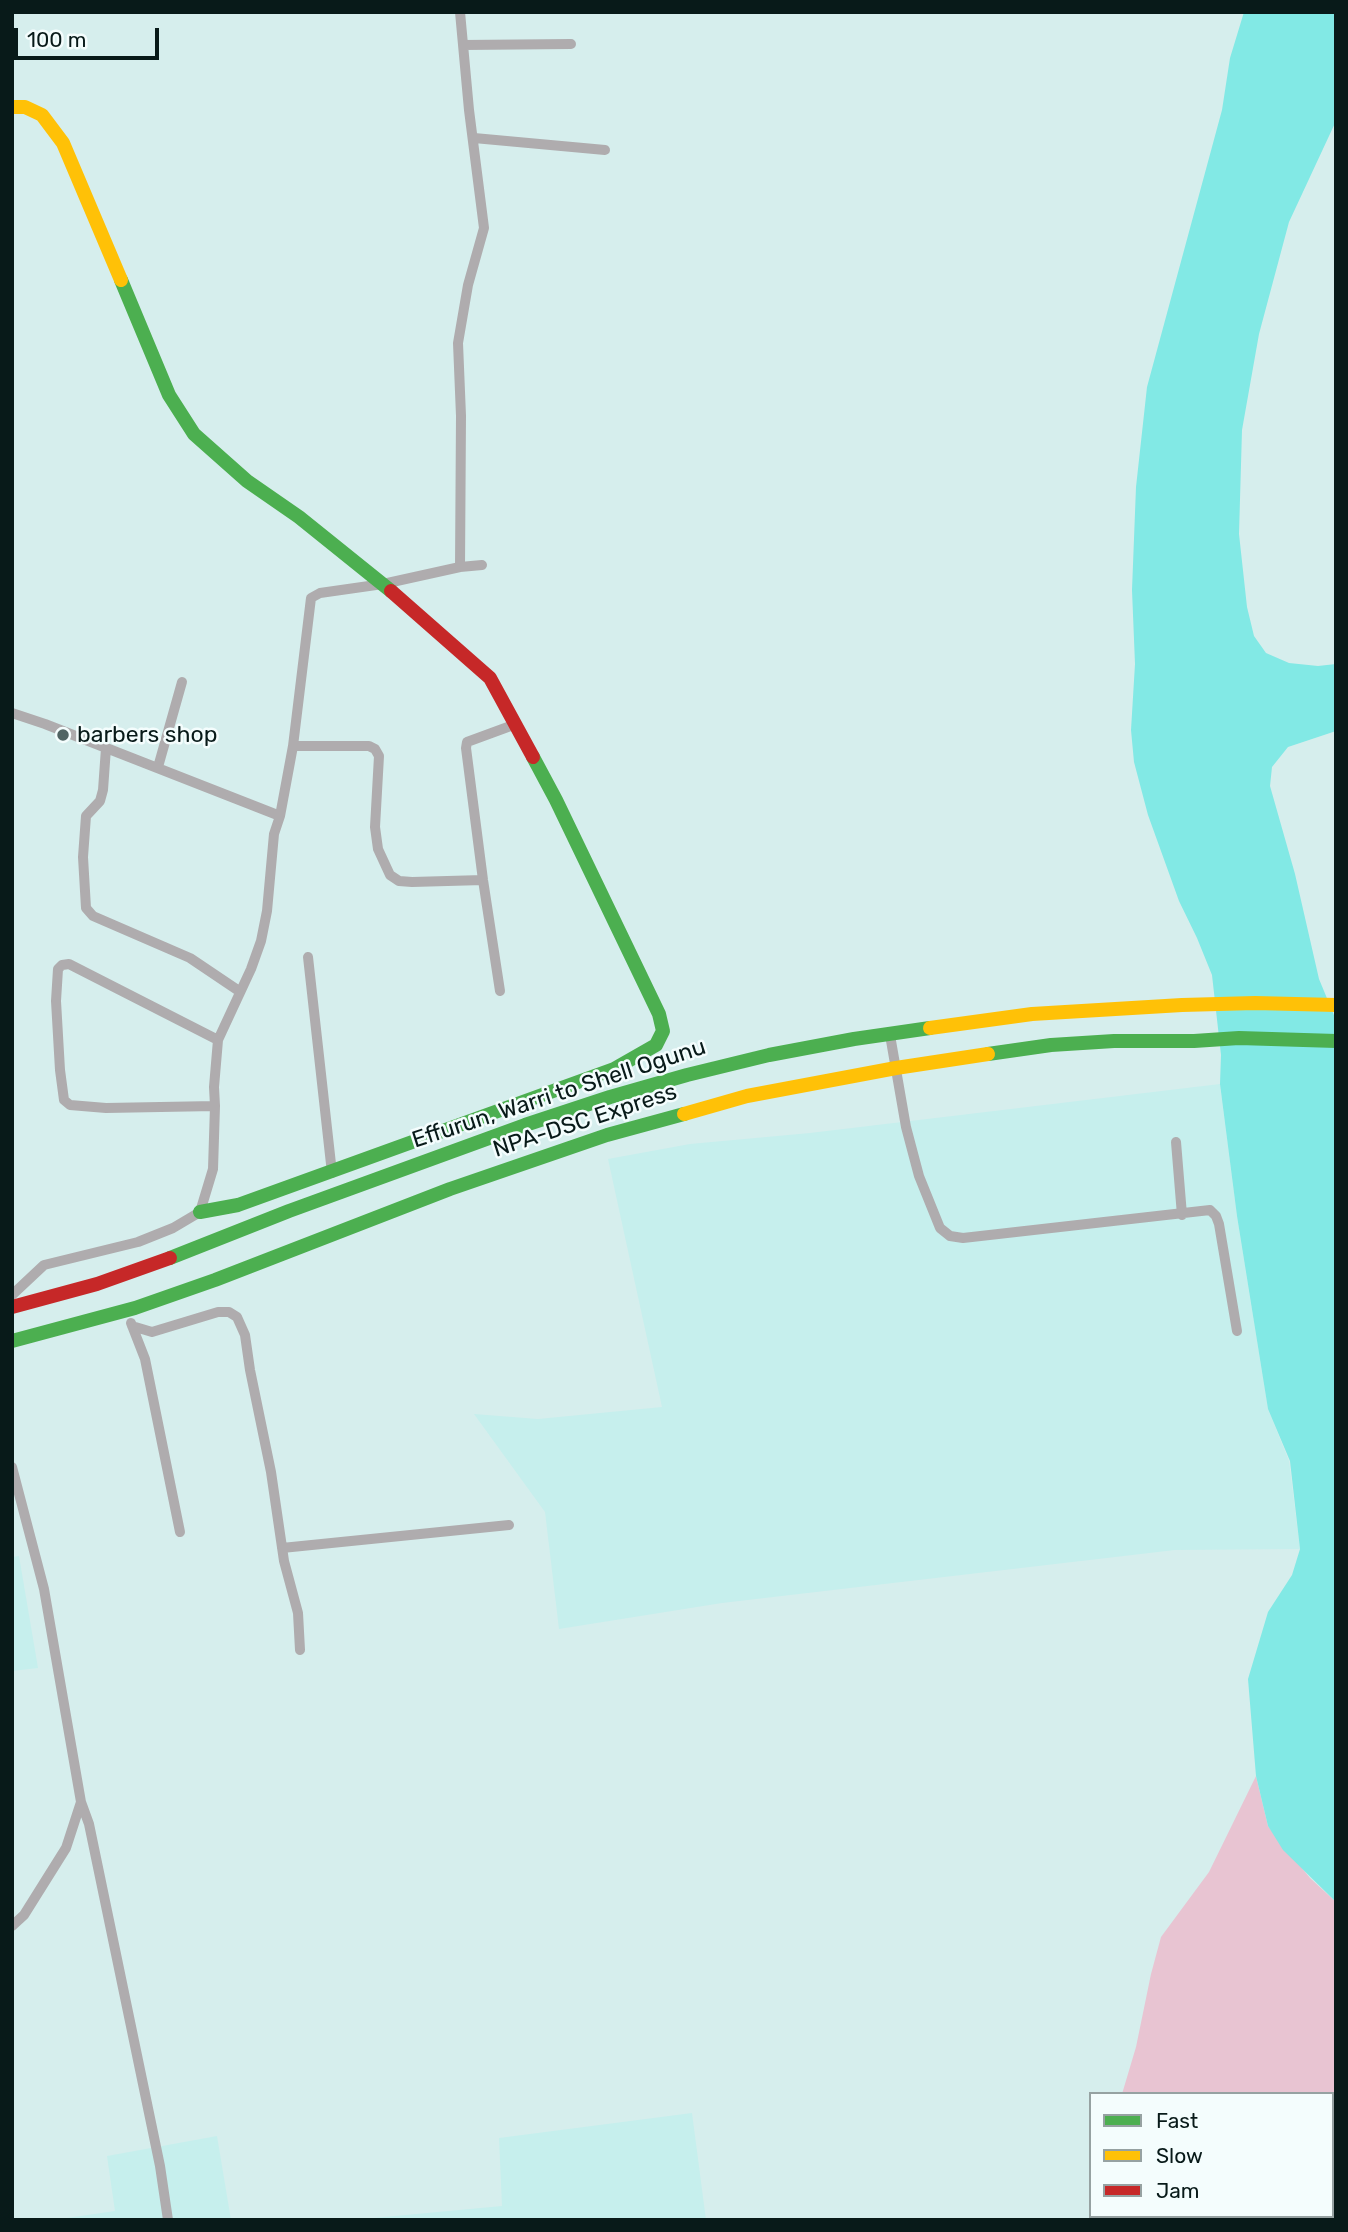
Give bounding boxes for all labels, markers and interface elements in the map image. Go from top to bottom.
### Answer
scale bar [18,14,163,58]
text: 100 m [27,27,86,52]
place label: barbers shop [77,721,217,749]
marker: barbers shop [55,727,71,743]
street label: Effurun, Warri to Shell Ogunu [409,1033,709,1155]
street label: NPA-DSC Express [490,1078,680,1164]
legend [1089,2092,1334,2218]
text: Fast [1156,2108,1198,2133]
text: Slow [1156,2143,1203,2168]
text: Jam [1156,2178,1200,2203]

